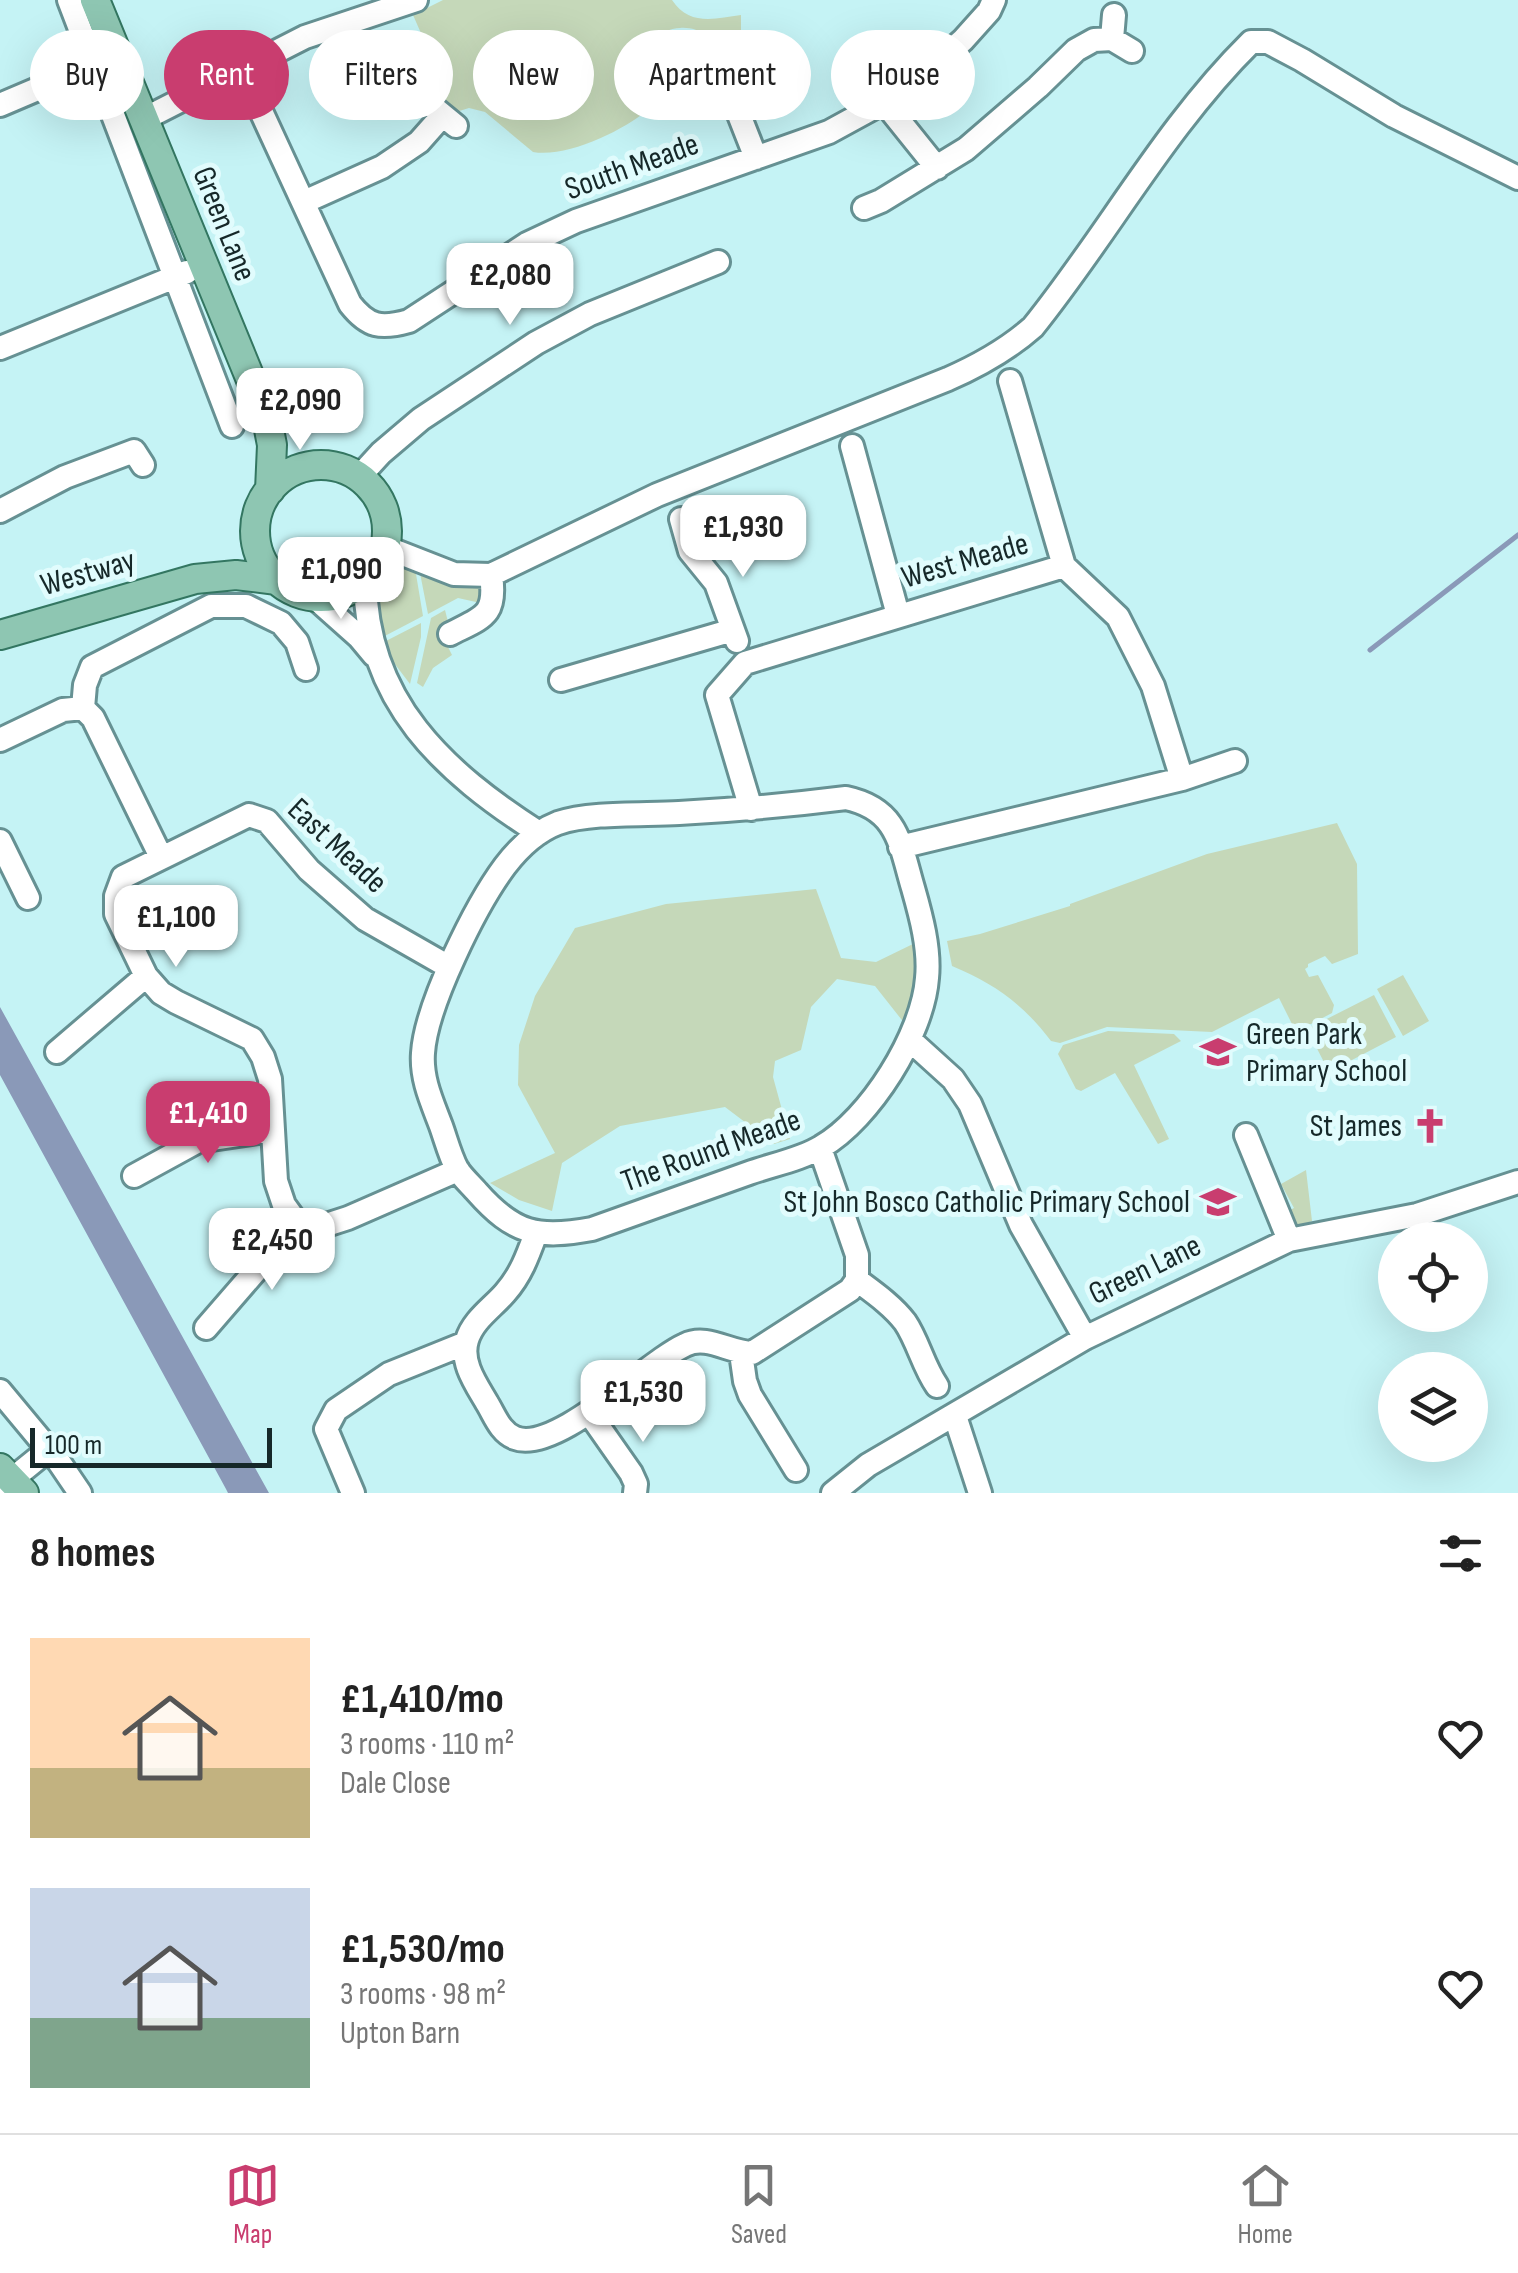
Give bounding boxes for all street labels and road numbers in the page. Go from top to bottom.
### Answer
street label: South Meade [560,125,704,209]
street label: Green Lane [183,161,265,287]
street label: West Meade [897,524,1033,598]
street label: Westway [36,541,140,605]
street label: East Meade [279,790,395,902]
street label: The Round Meade [616,1101,806,1201]
street label: Green Lane [1083,1226,1207,1314]

